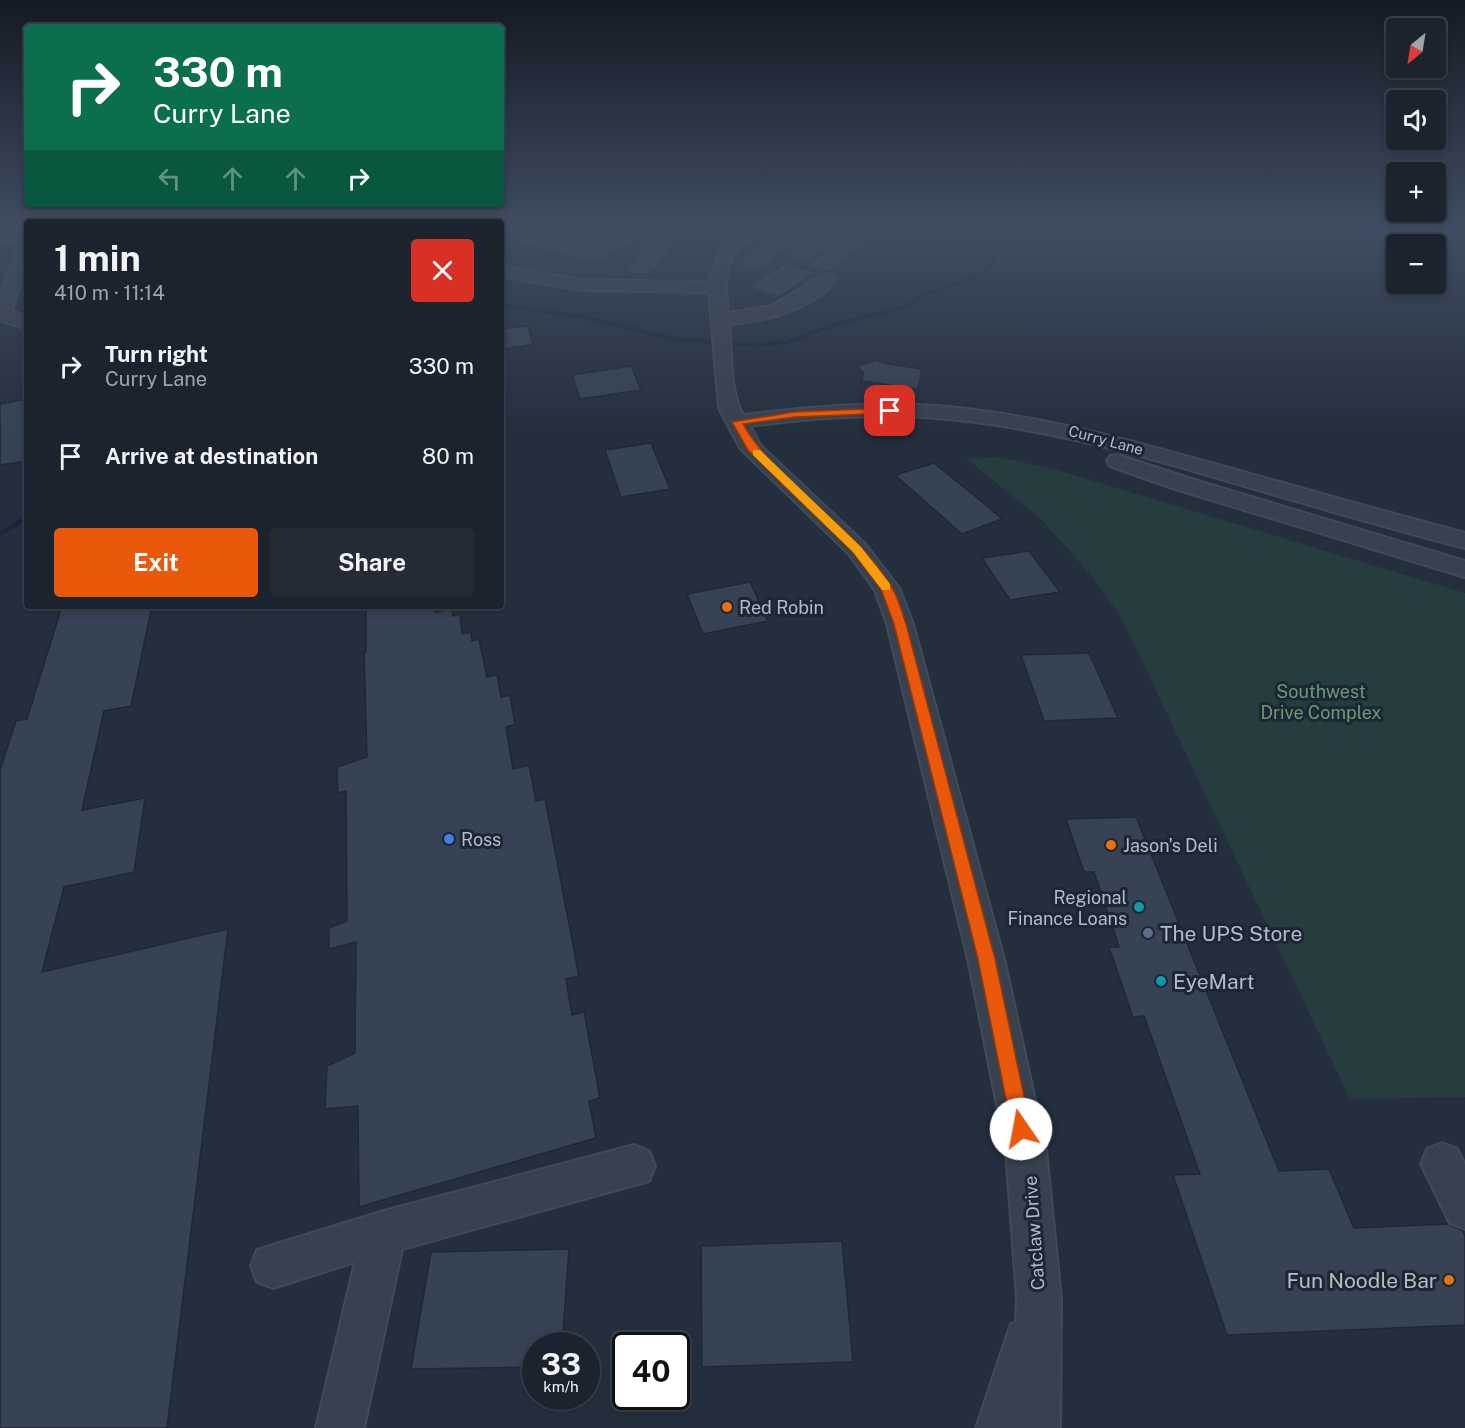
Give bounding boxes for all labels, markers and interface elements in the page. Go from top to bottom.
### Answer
north arrow [1386,18,1446,78]
map controls [1386,18,1446,294]
text: 330 m [153,47,283,96]
icon: right [54,48,132,126]
button: sound [1386,90,1446,150]
text: Curry Lane [153,97,291,129]
icon: left [153,162,186,195]
icon: ahead [216,162,249,195]
icon: ahead [279,162,312,195]
icon: right [342,162,375,195]
button: + [1386,162,1446,222]
button: − [1386,234,1446,294]
text: 1 min [54,237,141,279]
button: close [411,239,474,302]
text: 410 m · 11:14 [54,281,165,305]
text: Turn right [105,341,208,367]
icon: right [54,350,87,383]
text: 330 m [409,353,474,379]
text: Curry Lane [105,367,207,391]
pin [864,385,915,436]
icon: arrive [873,394,906,427]
street label: Curry Lane [1067,422,1145,458]
icon: arrive [54,440,87,473]
text: Arrive at destination [105,443,318,469]
text: 80 m [422,443,474,469]
button: Exit [54,528,258,597]
button: Share [270,528,474,597]
place label: Red Robin [739,597,824,618]
marker: Red Robin [720,600,734,614]
park label: Southwest Drive Complex [1261,681,1381,723]
place label: Ross [461,829,501,850]
marker: Ross [442,832,456,846]
place label: Jason's Deli [1123,835,1218,856]
marker: Jason's Deli [1104,838,1118,852]
place label: Regional Finance Loans [1007,887,1127,929]
marker: Regional Finance Loans [1132,900,1146,914]
place label: The UPS Store [1160,921,1302,946]
marker: The UPS Store [1141,926,1155,940]
place label: EyeMart [1173,969,1255,994]
marker: EyeMart [1154,974,1168,988]
position arrow [989,1097,1053,1161]
street label: Catclaw Drive [1020,1175,1048,1291]
place label: Fun Noodle Bar [1286,1268,1437,1293]
marker: Fun Noodle Bar [1442,1273,1456,1287]
speed limit sign: 40 [612,1332,690,1410]
text: 33 [541,1346,581,1382]
text: km/h [543,1378,579,1395]

